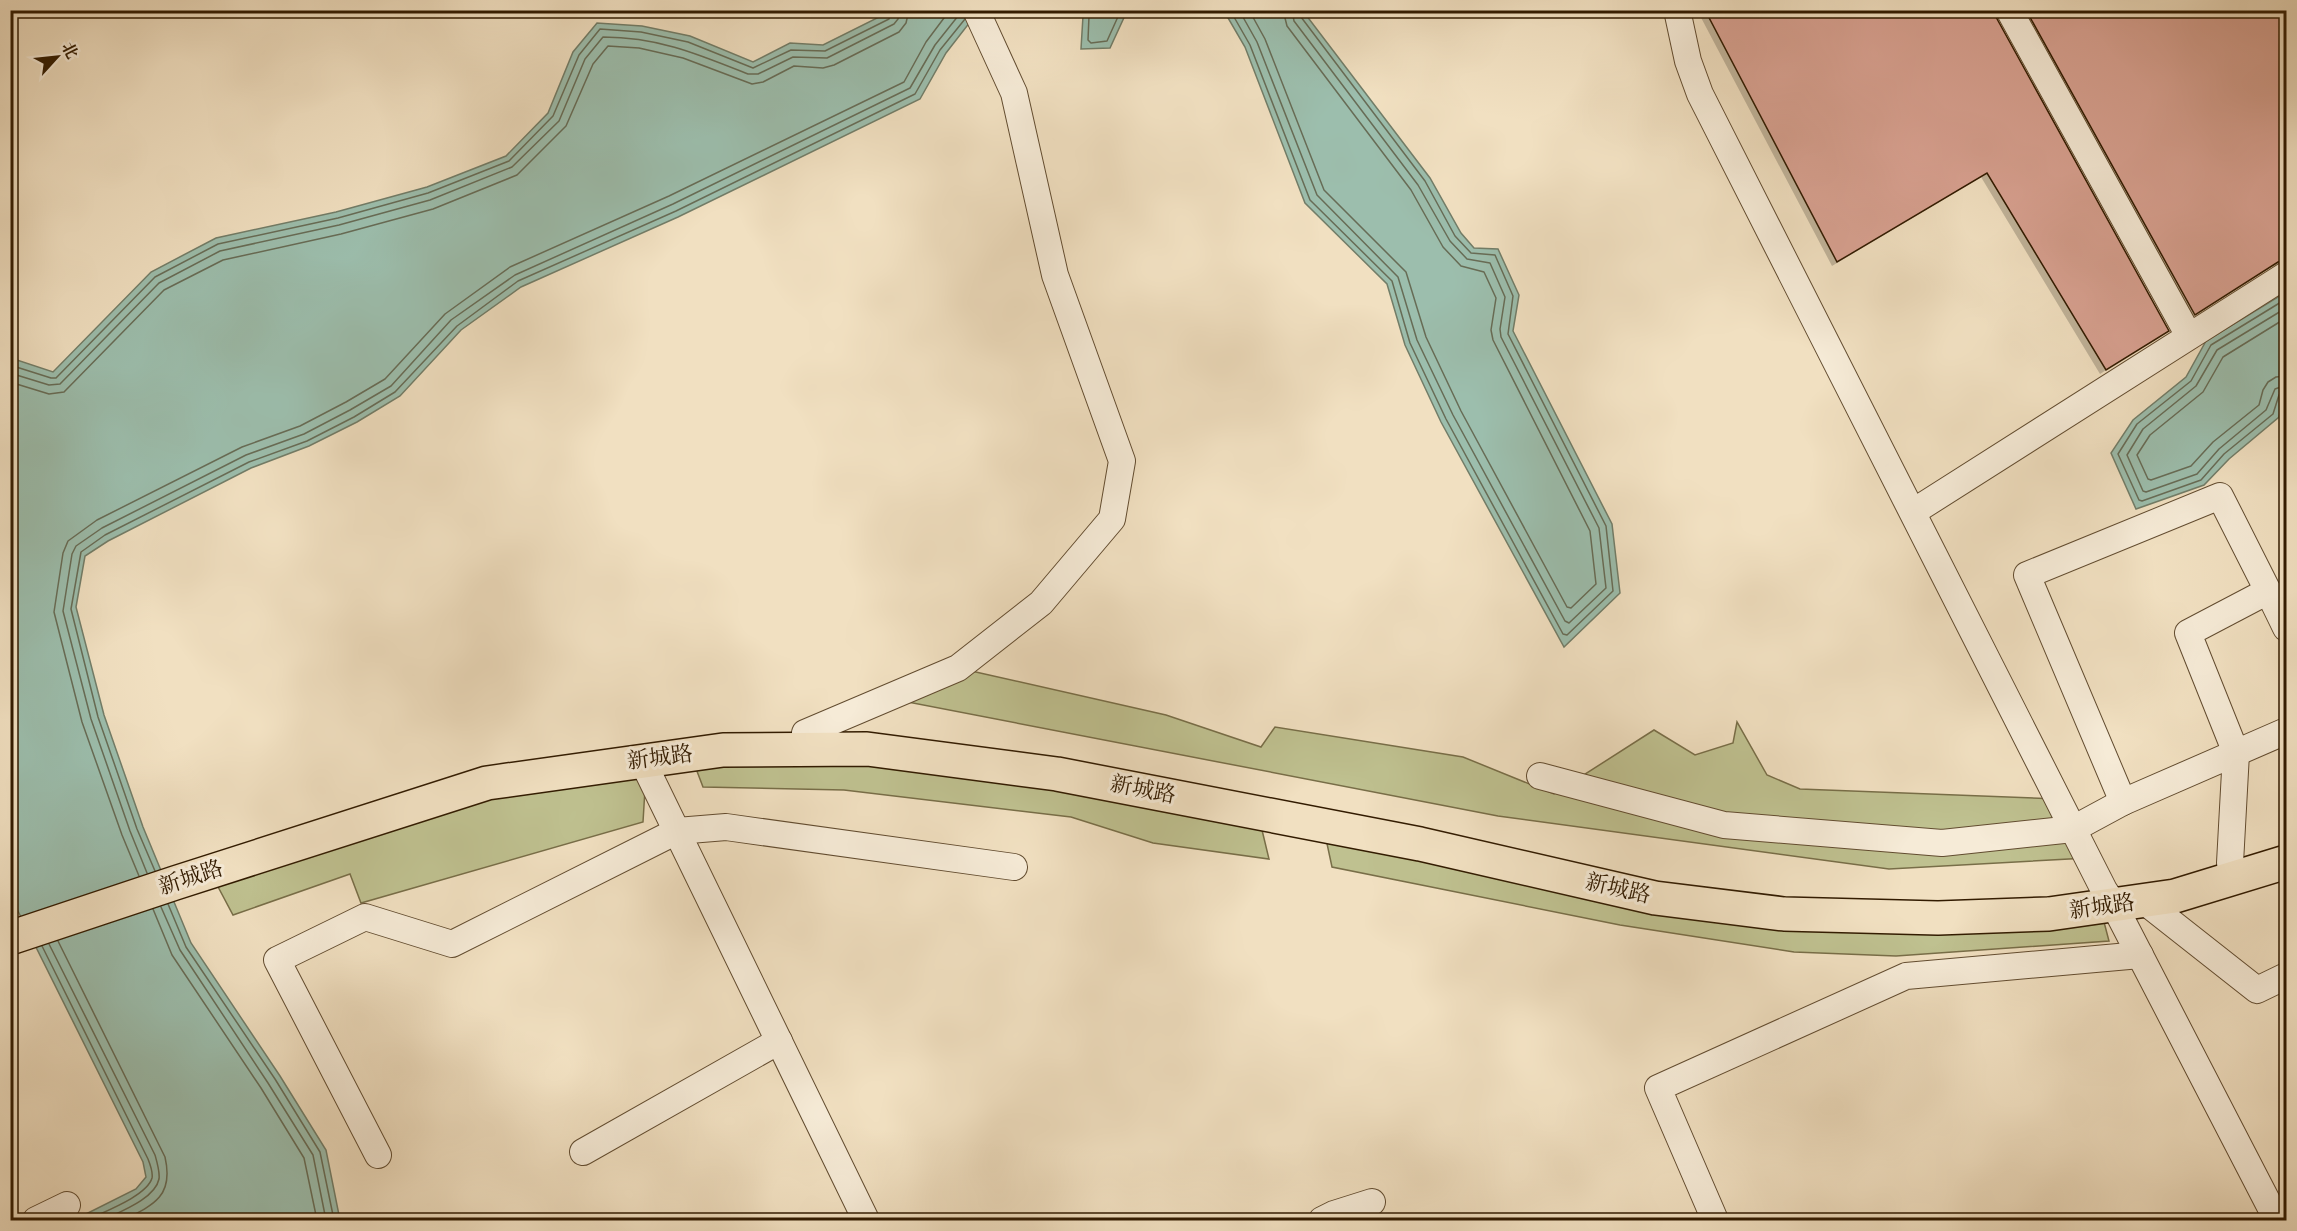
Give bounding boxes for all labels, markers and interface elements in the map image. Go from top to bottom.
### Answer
north arrow [27,27,87,87]
text: 北 [57,39,82,62]
street label: 新城路 [626,741,694,775]
street label: 新城路 [1108,770,1178,810]
street label: 新城路 [155,855,227,901]
street label: 新城路 [1583,868,1653,910]
street label: 新城路 [2067,889,2137,925]

